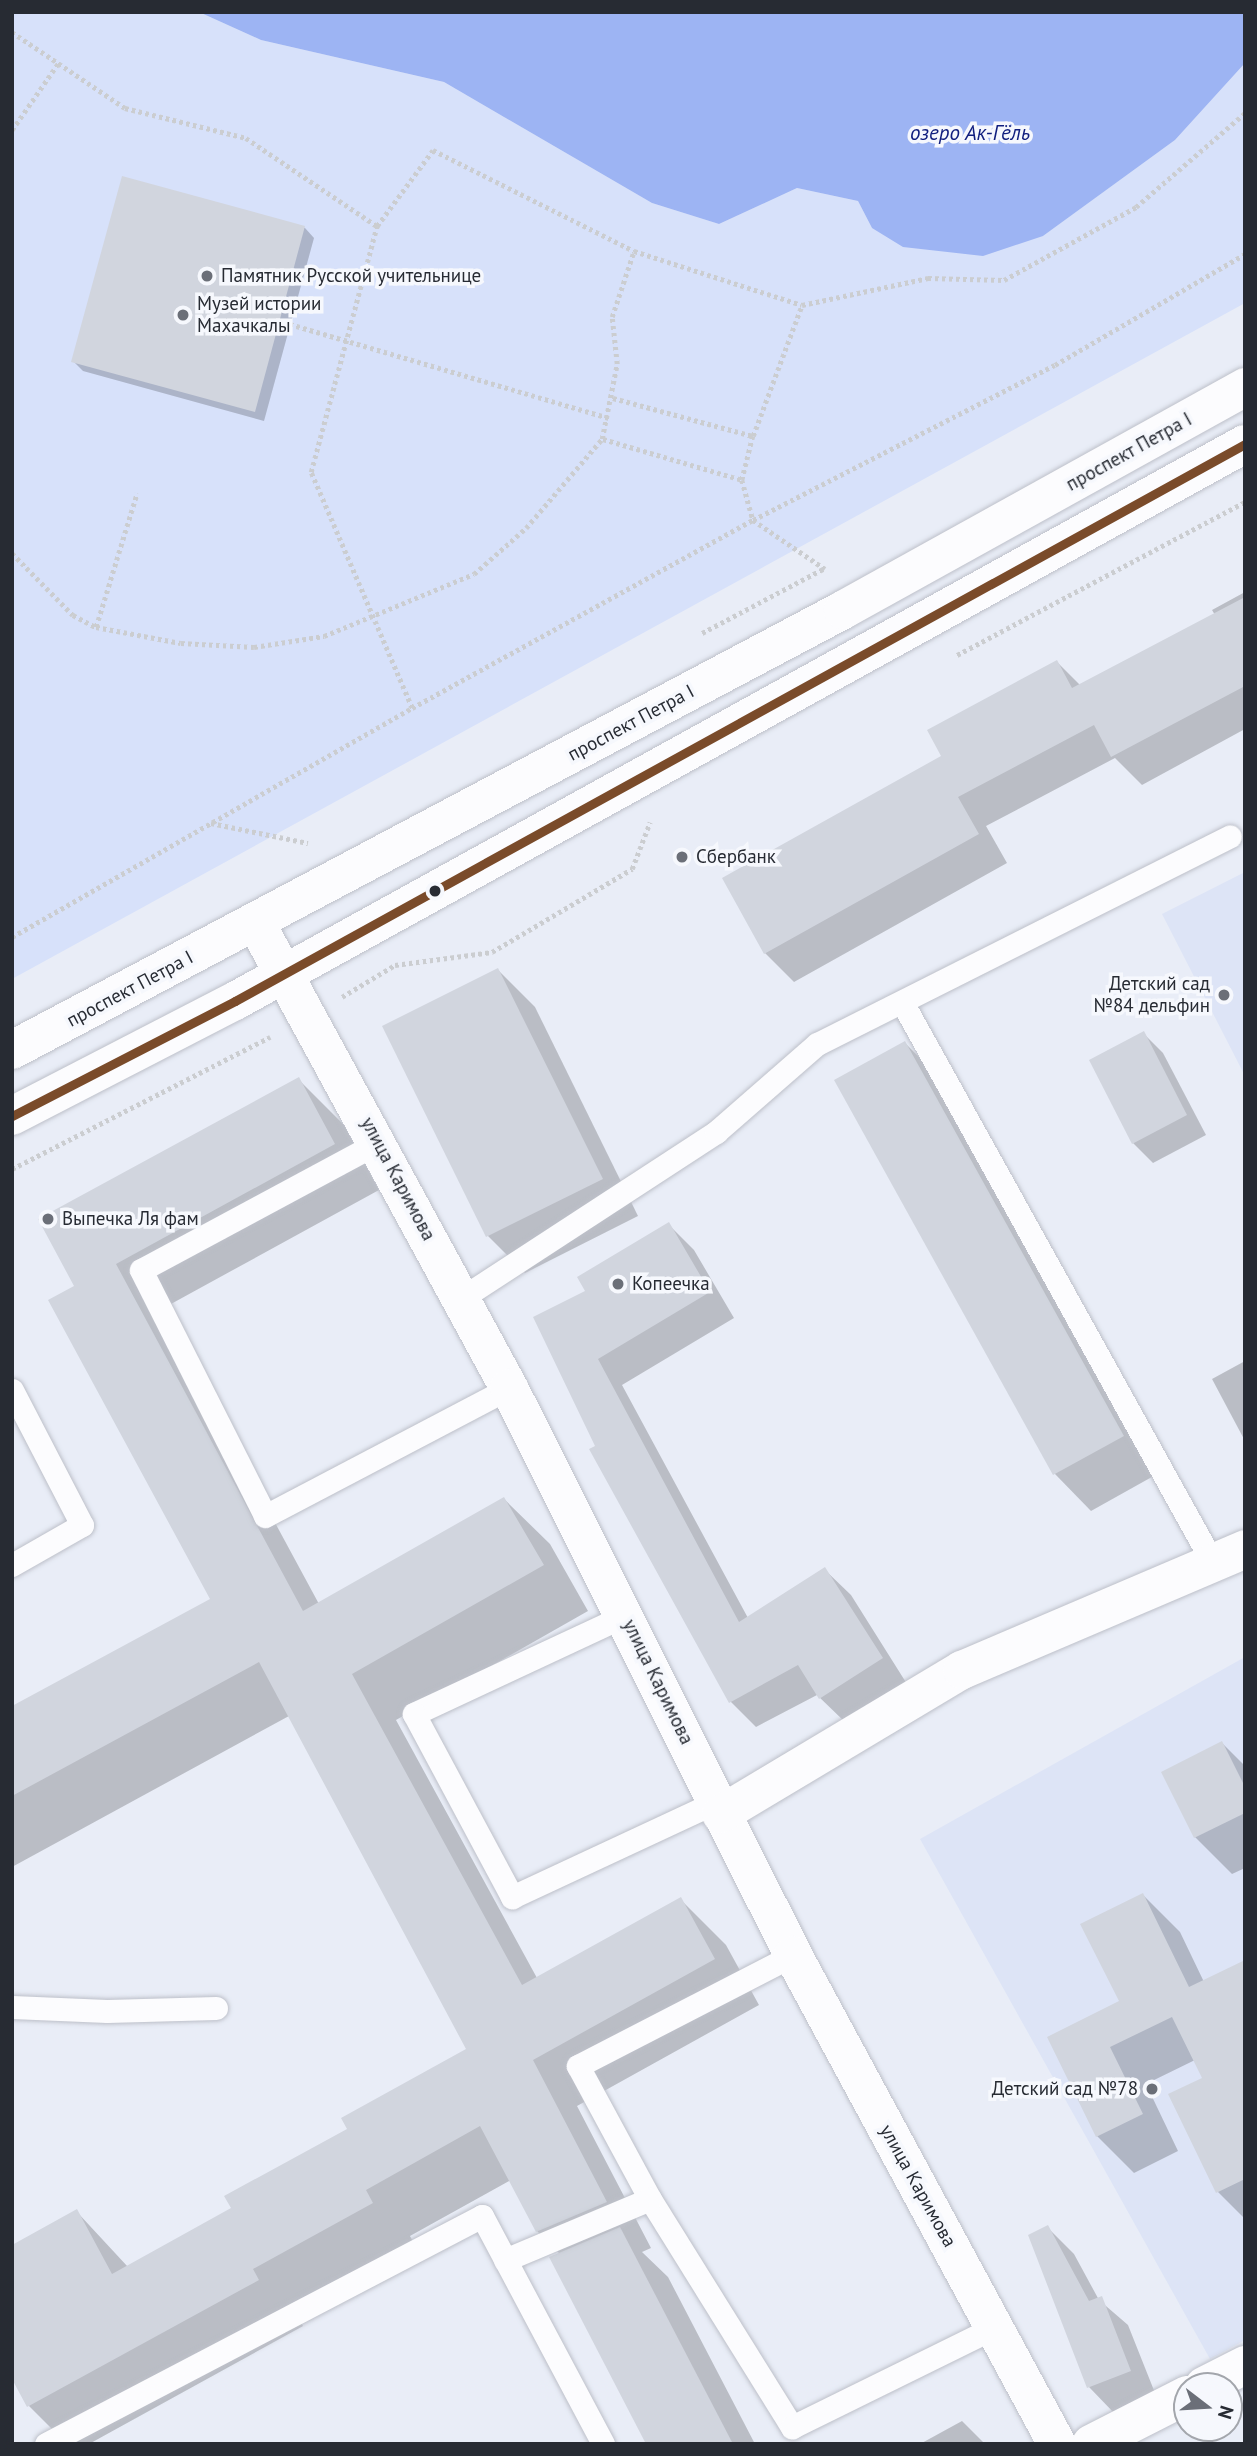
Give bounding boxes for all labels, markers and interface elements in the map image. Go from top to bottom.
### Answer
water label: озеро Ак-Гёль [910,120,1030,146]
place label: Памятник Русской учительнице [221,265,481,287]
marker: Памятник Русской учительнице [199,268,215,284]
place label: Музей истории Махачкалы [197,293,321,337]
marker: Музей истории Махачкалы [175,307,191,323]
street label: проспект Петра I [1062,408,1196,496]
street label: проспект Петра I [564,680,698,766]
place label: Сбербанк [696,846,776,868]
marker: Сбербанк [674,849,690,865]
unlabelled marker [428,884,442,898]
street label: проспект Петра I [63,946,197,1032]
place label: Детский сад №84 дельфин [1094,973,1210,1017]
marker: Детский сад №84 дельфин [1216,987,1232,1003]
street label: улица Каримова [356,1113,440,1245]
place label: Выпечка Ля фам [62,1208,199,1230]
marker: Выпечка Ля фам [40,1211,56,1227]
place label: Копеечка [632,1273,710,1295]
marker: Копеечка [610,1276,626,1292]
street label: улица Каримова [618,1616,698,1748]
place label: Детский сад №78 [992,2078,1138,2100]
marker: Детский сад №78 [1144,2081,1160,2097]
street label: улица Каримова [875,2121,961,2251]
north arrow [1173,2372,1243,2442]
text: N [1213,2403,1239,2422]

